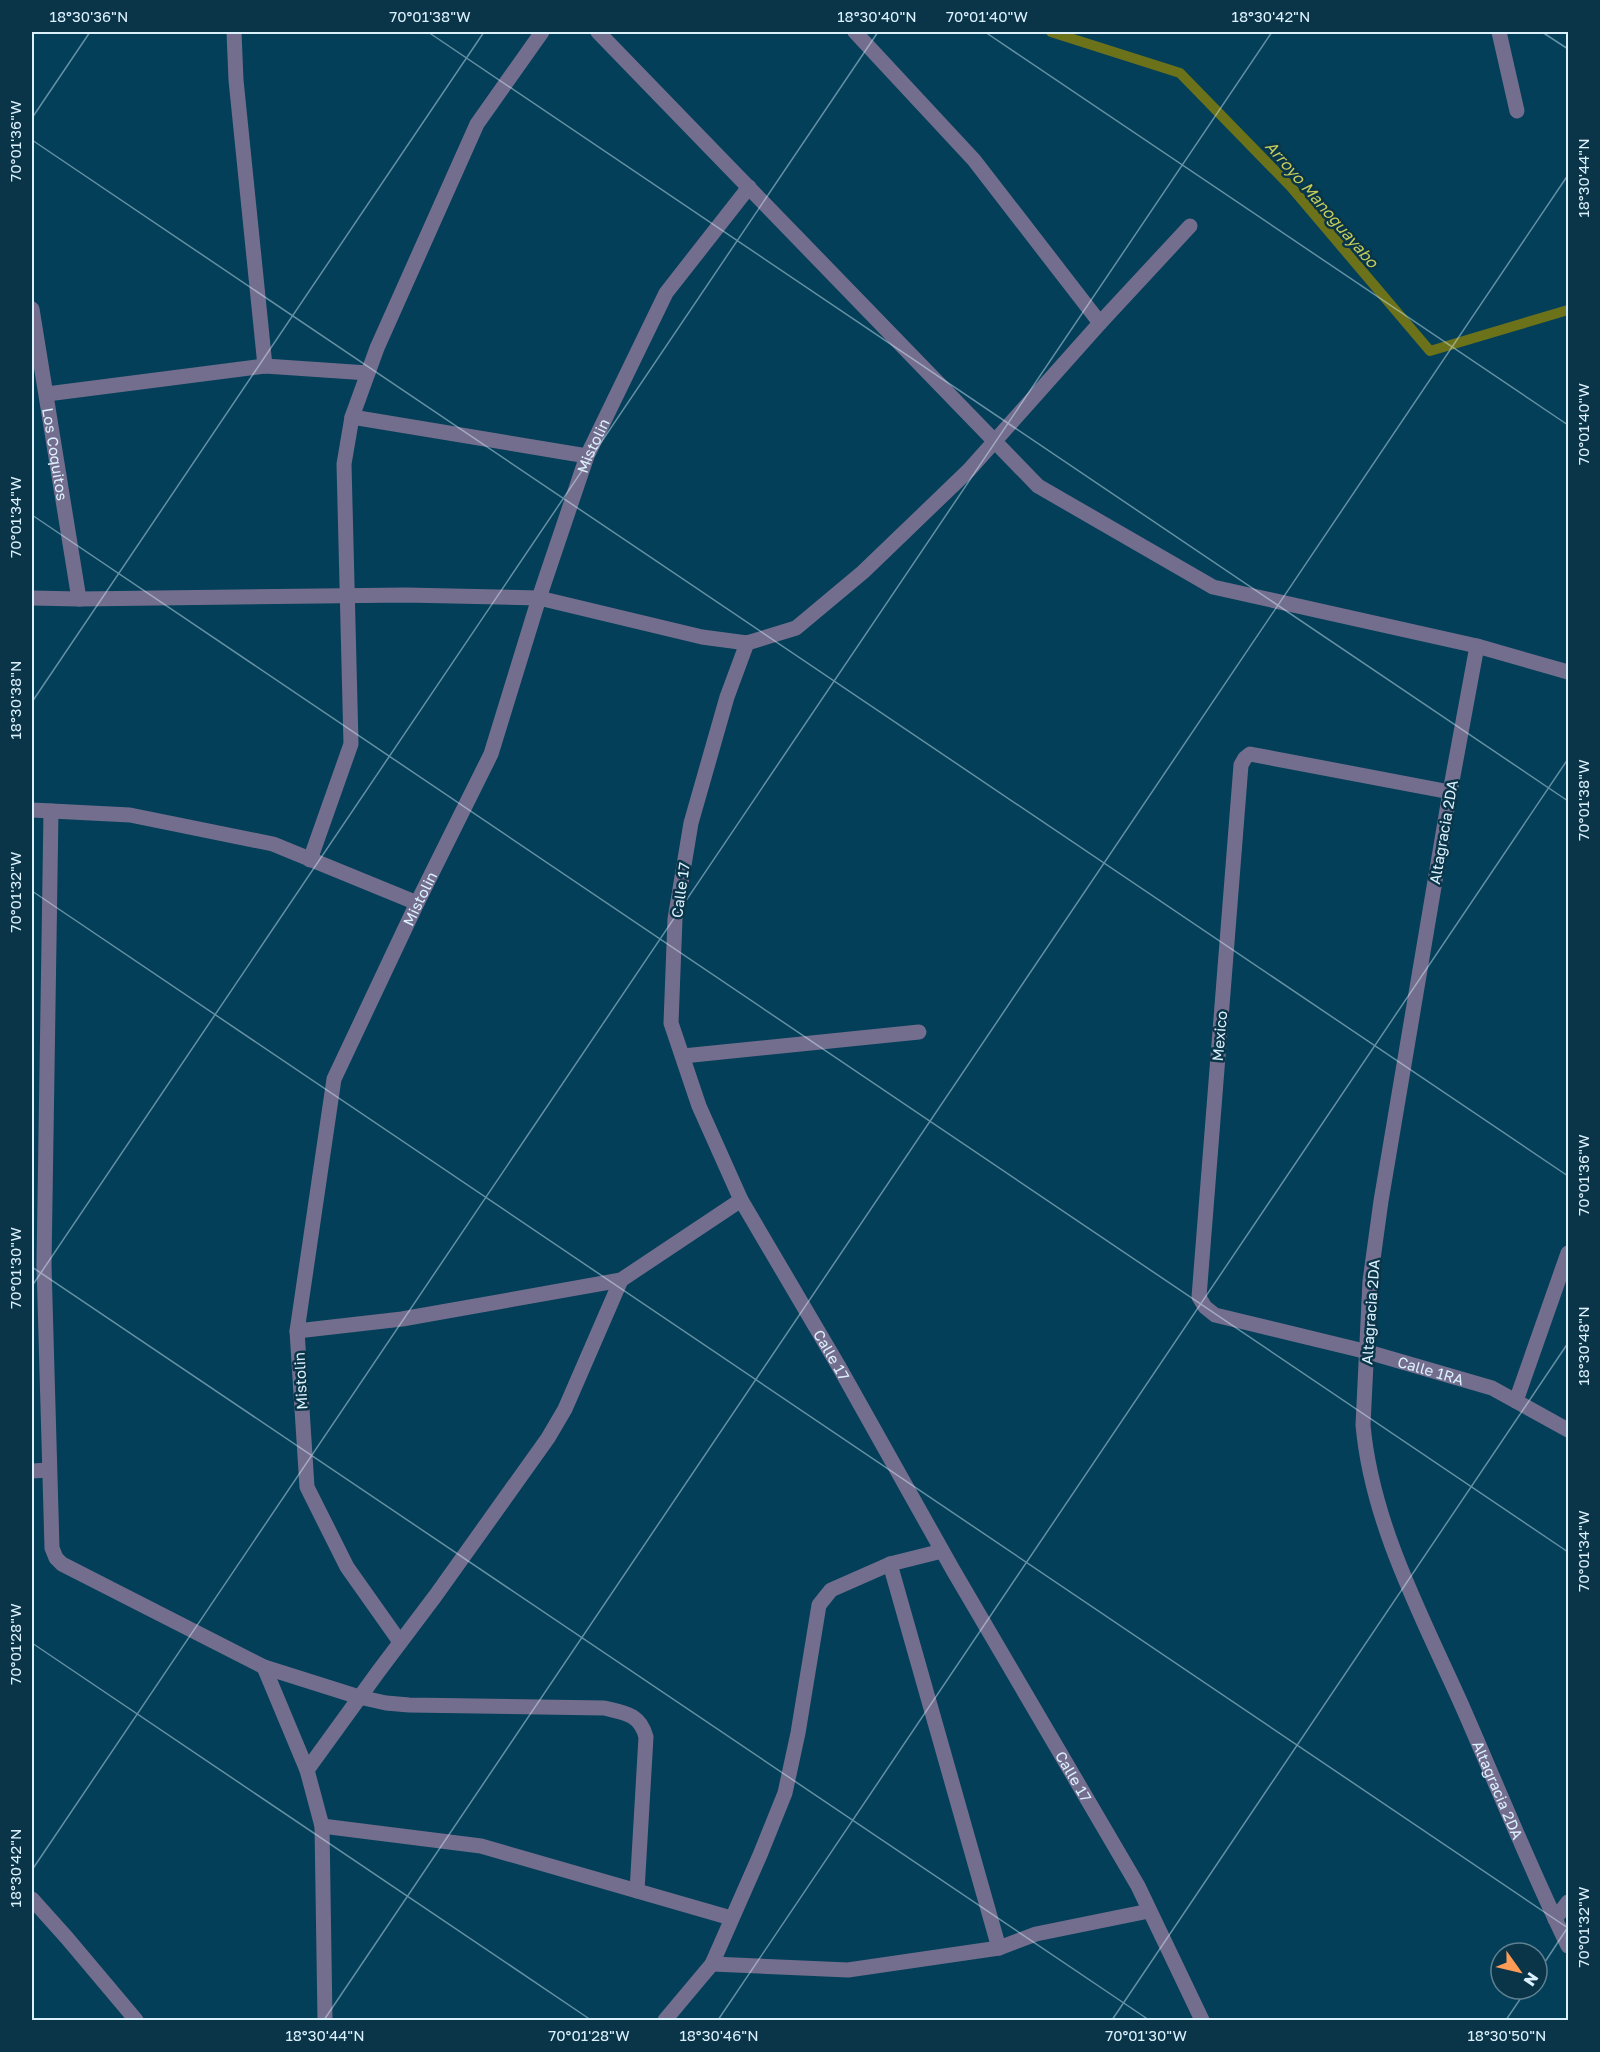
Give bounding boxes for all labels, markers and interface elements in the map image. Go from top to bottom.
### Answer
text: 18°30'36"N [50,7,128,25]
text: 70°01'38"W [389,7,471,25]
text: 18°30'40"N [837,7,917,25]
text: 70°01'40"W [946,7,1028,25]
text: 18°30'42"N [1232,7,1310,25]
text: 70°01'36"W [6,100,24,182]
water label: Arroyo Manoguayabo [1261,136,1384,273]
text: 18°30'44"N [1574,138,1592,218]
text: 70°01'40"W [1574,383,1592,465]
street label: Los Coquitos [39,406,72,502]
street label: Mistolin [573,416,613,475]
text: 70°01'34"W [6,476,24,558]
text: 18°30'38"N [6,661,24,739]
text: 70°01'38"W [1574,759,1592,841]
street label: Altagracia 2DA [1425,778,1461,886]
text: 70°01'32"W [6,851,24,933]
street label: Calle 17 [667,861,693,919]
street label: Mistolin [399,868,440,928]
street label: Mexico [1208,1010,1230,1062]
text: 70°01'36"W [1574,1134,1592,1216]
text: 70°01'30"W [6,1227,24,1309]
street label: Altagracia 2DA [1357,1259,1383,1365]
text: 18°30'48"N [1574,1306,1592,1386]
street label: Calle 17 [810,1326,854,1383]
street label: Mistolin [289,1352,311,1410]
street label: Calle 1RA [1396,1352,1466,1388]
text: 70°01'34"W [1574,1510,1592,1592]
text: 70°01'28"W [6,1603,24,1685]
street label: Altagracia 2DA [1469,1738,1527,1842]
street label: Calle 17 [1052,1748,1096,1805]
text: 18°30'42"N [6,1829,24,1907]
text: 70°01'32"W [1574,1886,1592,1968]
north arrow [1489,1941,1549,2001]
text: N [1520,1969,1543,1990]
text: 18°30'44"N [285,2026,365,2044]
text: 70°01'28"W [548,2026,630,2044]
text: 18°30'46"N [679,2026,759,2044]
text: 70°01'30"W [1105,2026,1187,2044]
text: 18°30'50"N [1468,2026,1546,2044]

